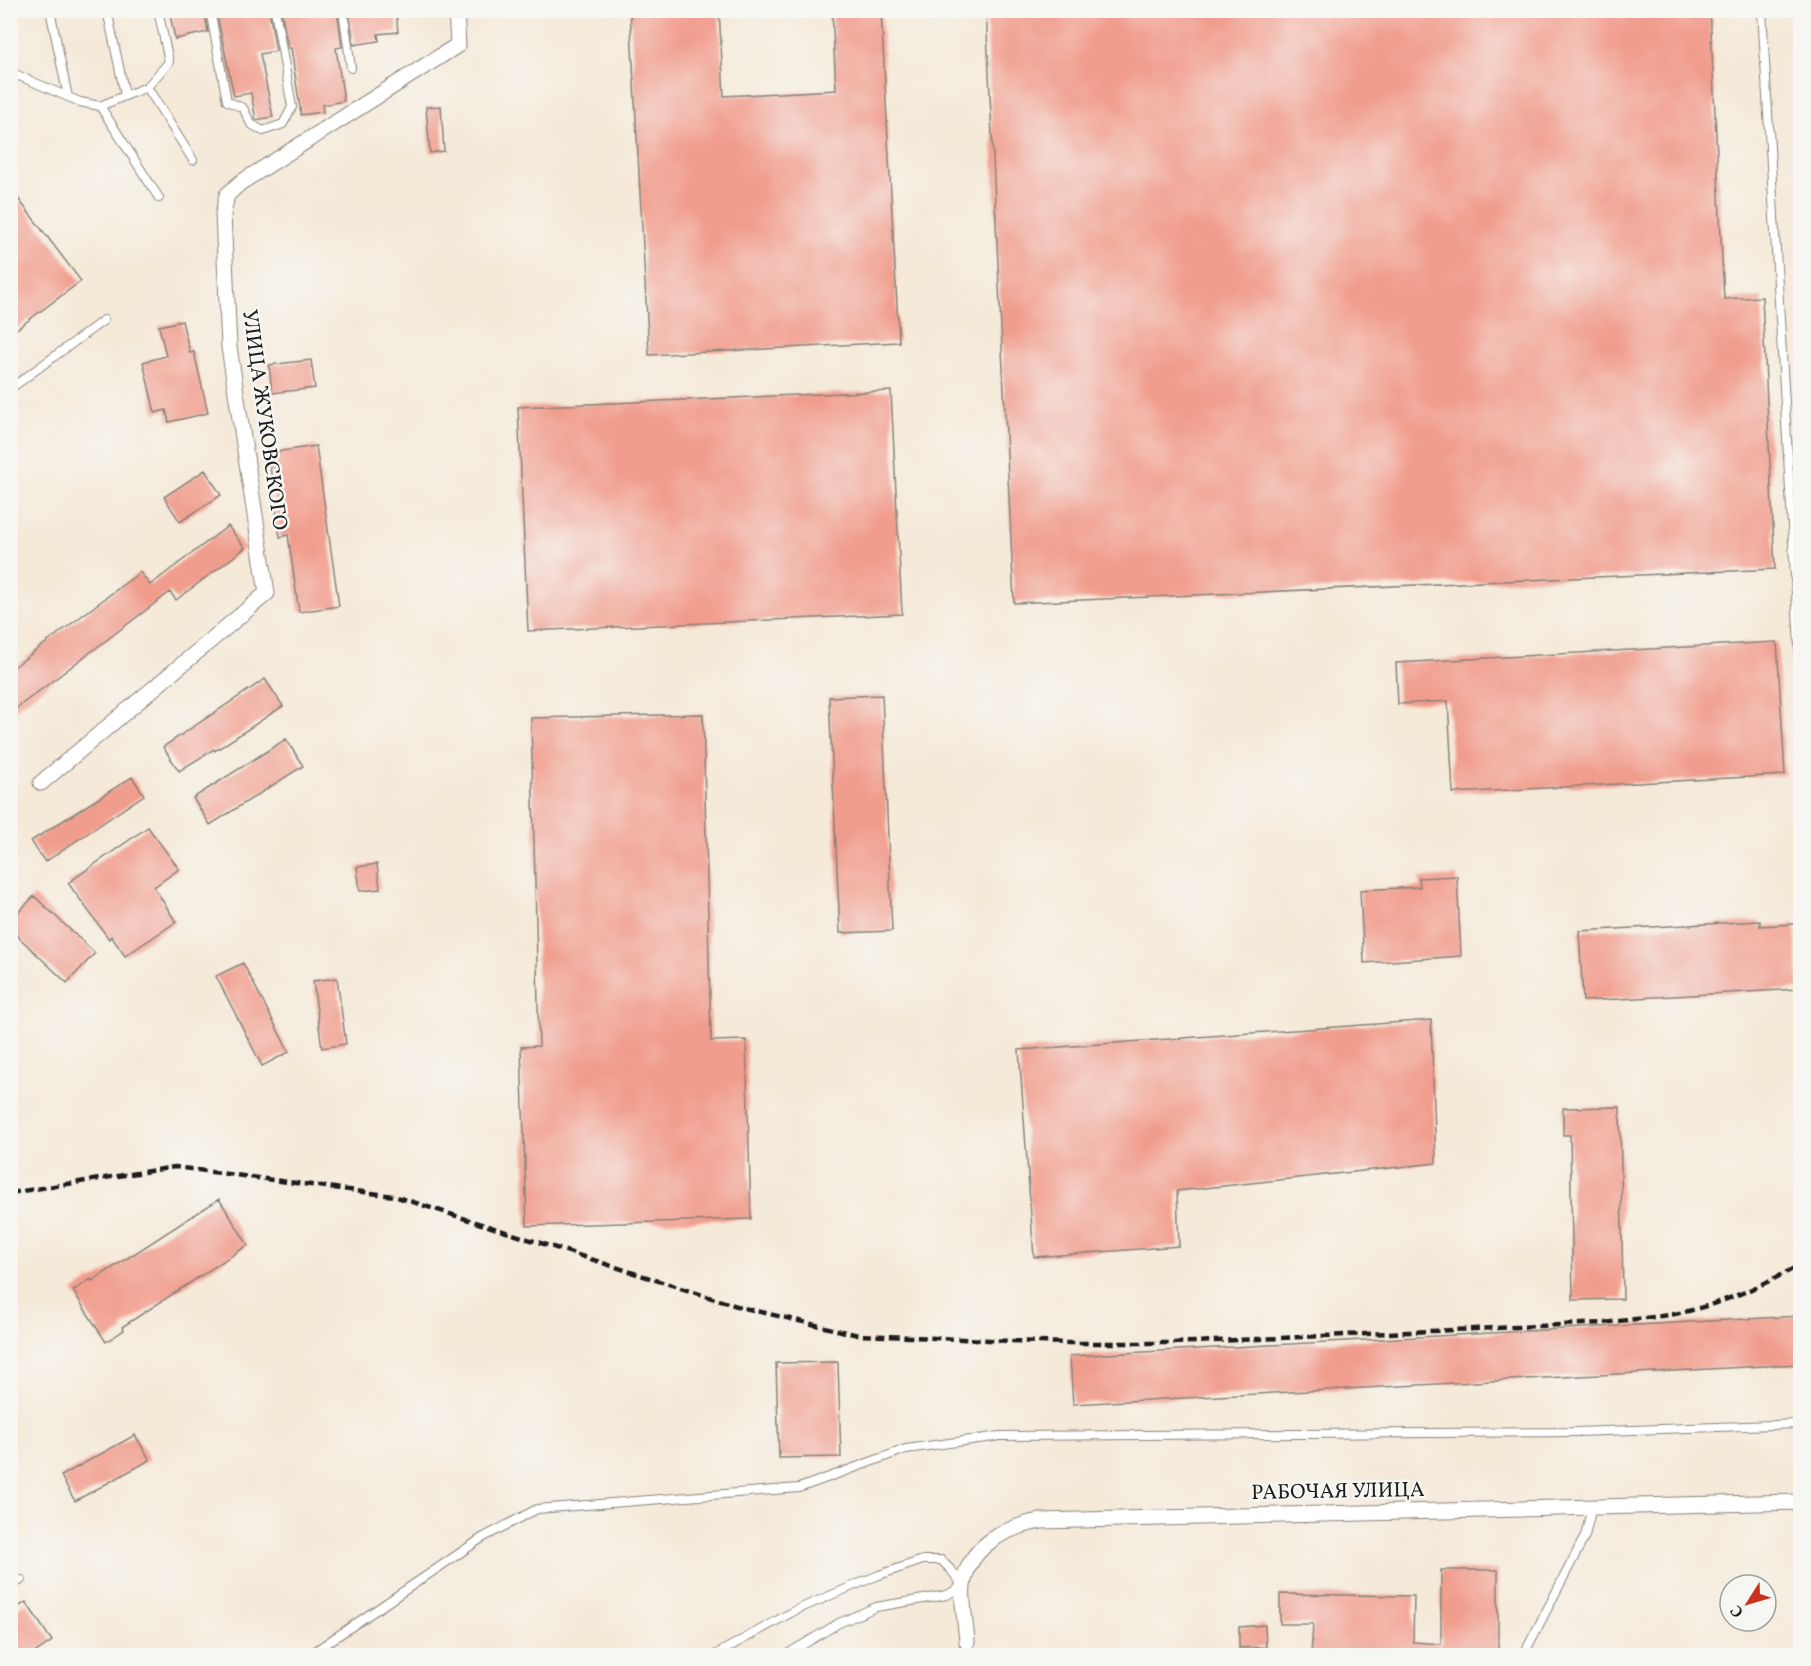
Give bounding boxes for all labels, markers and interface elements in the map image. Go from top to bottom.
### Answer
street label: УЛИЦА ЖУКОВСКОГО [234,308,294,532]
street label: РАБОЧАЯ УЛИЦА [1251,1476,1425,1508]
north arrow [1718,1573,1778,1633]
text: С [1726,1600,1750,1622]

